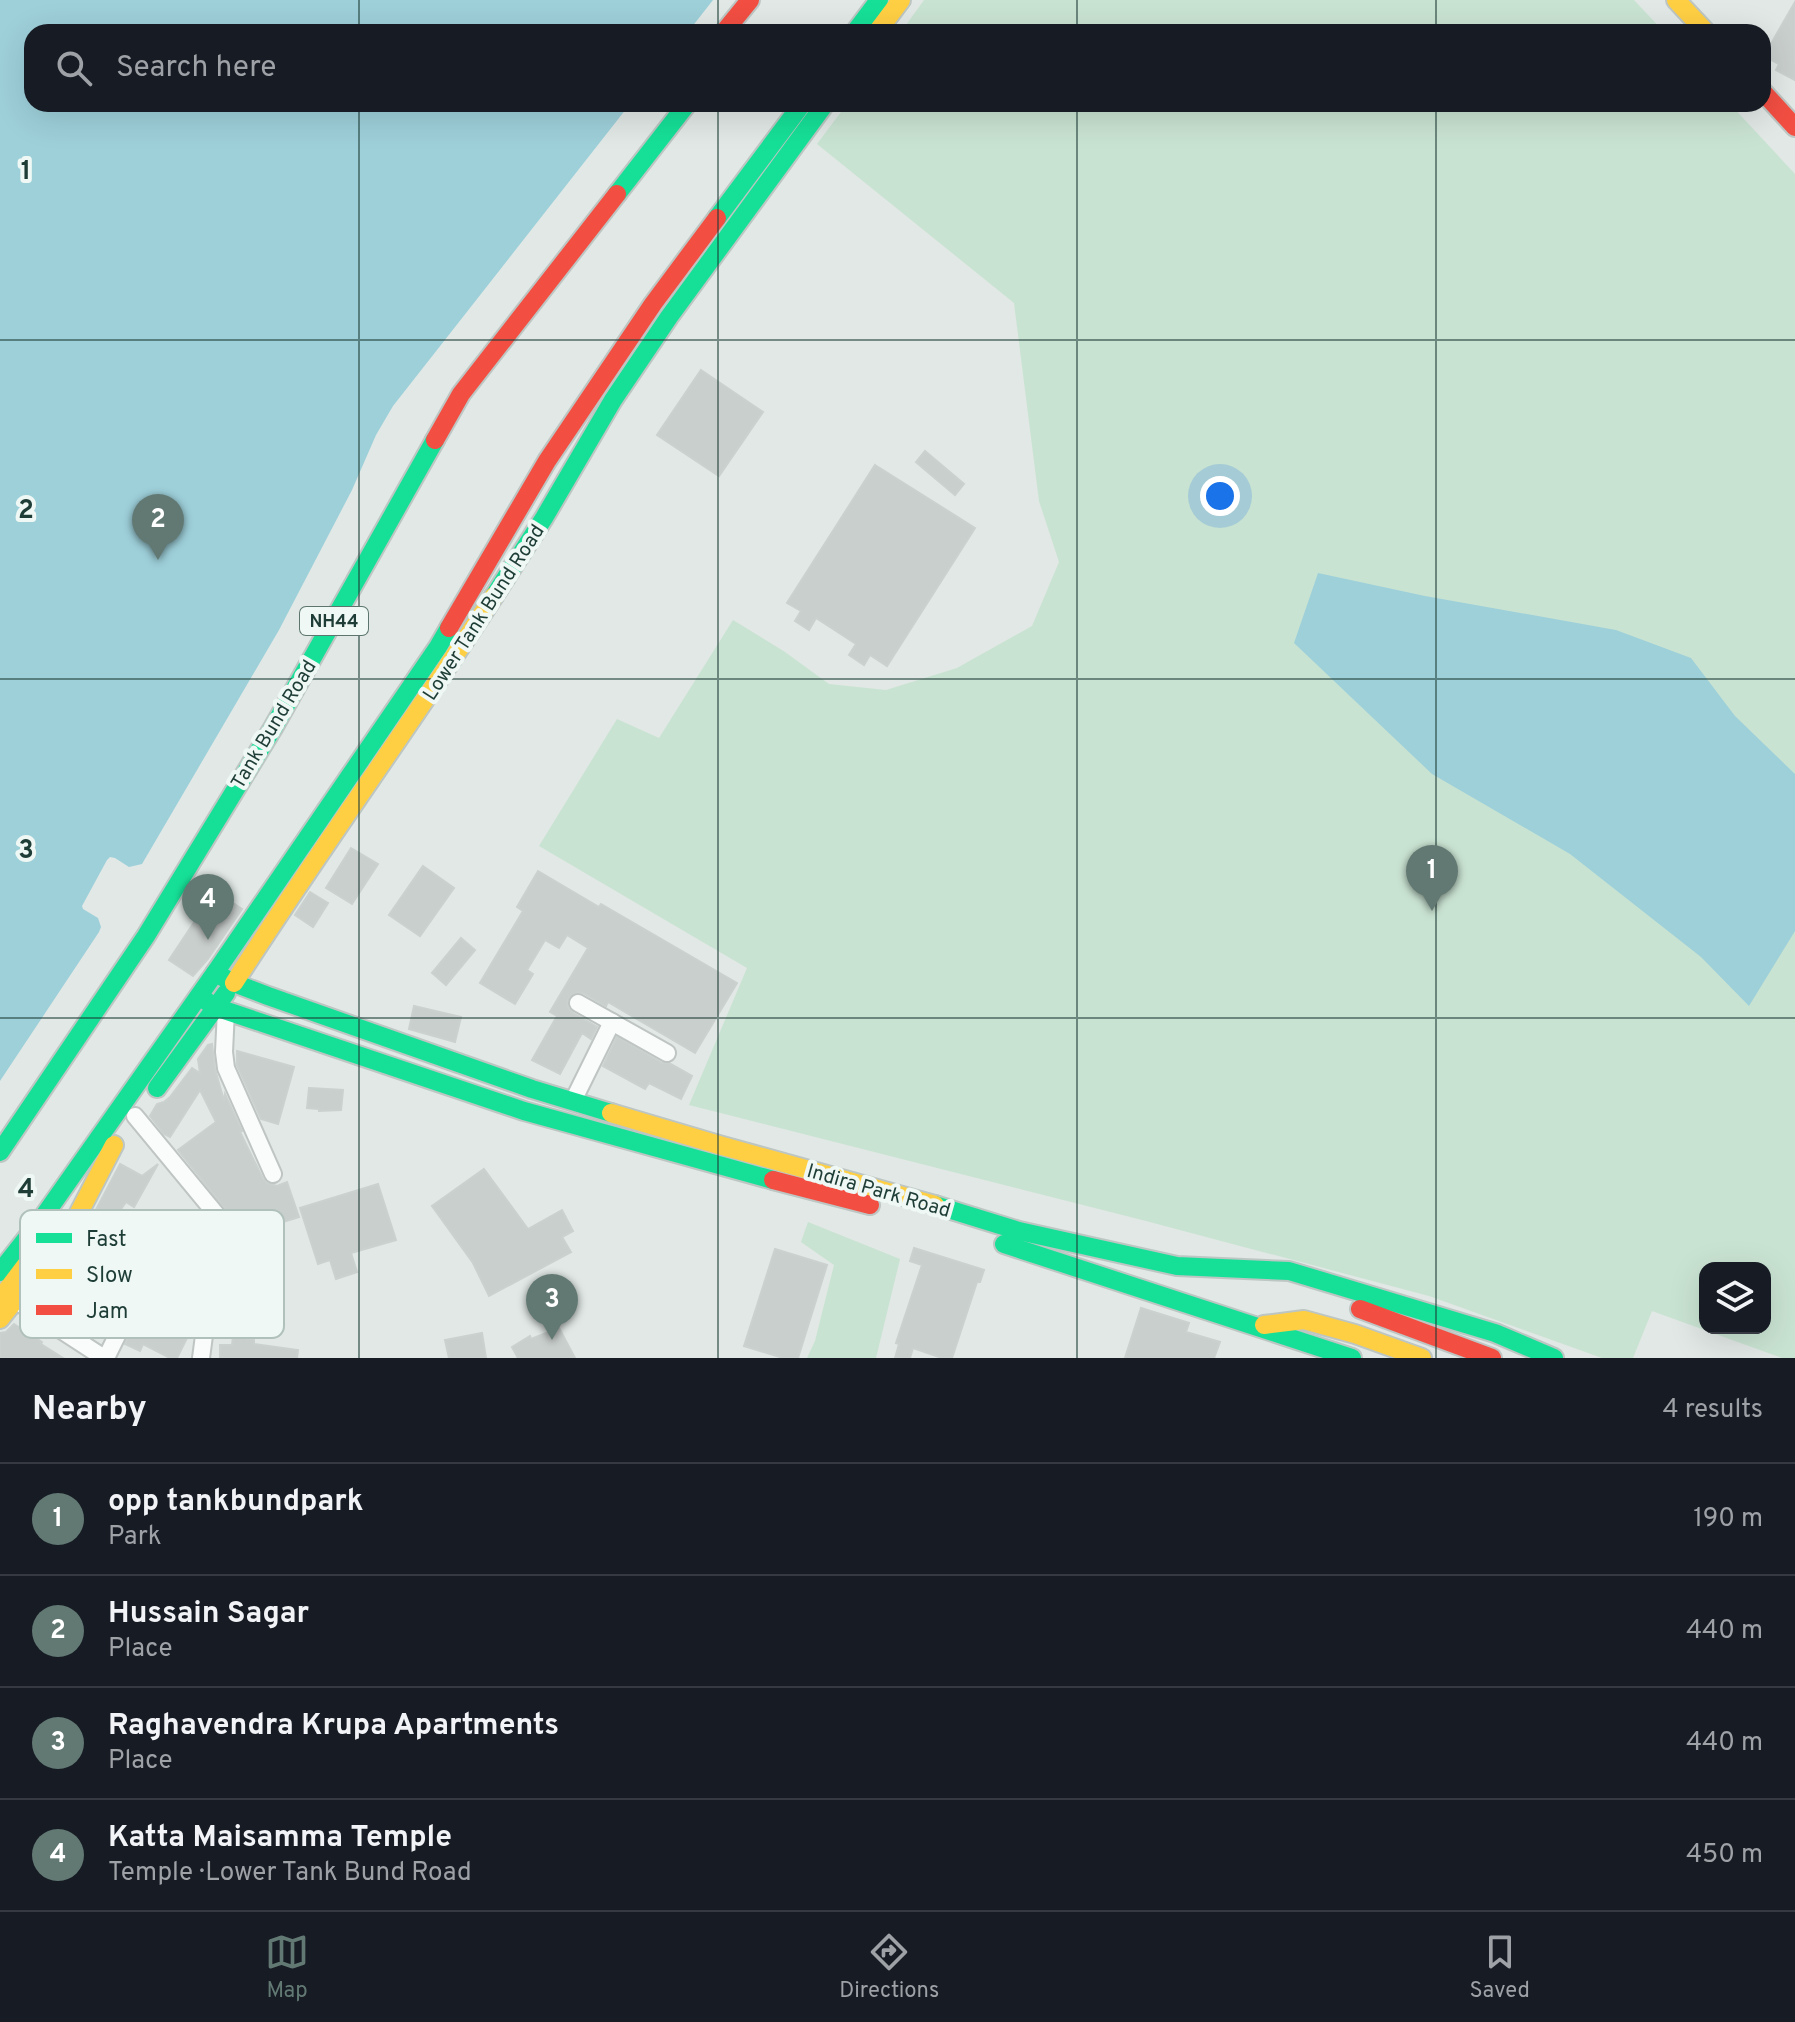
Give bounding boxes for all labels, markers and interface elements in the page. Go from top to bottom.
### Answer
search box [24,24,1771,112]
icon: search [52,46,96,90]
text: Search here [116,50,276,87]
text: 1 [21,156,31,189]
your location [1200,476,1240,516]
pin: 2 [132,494,184,560]
text: 2 [18,495,34,528]
street label: Lower Tank Bund Road [418,520,551,706]
road number: NH44 [300,607,368,635]
street label: Tank Bund Road [226,656,323,794]
text: 3 [18,835,34,868]
pin: 1 [1406,845,1458,911]
pin: 4 [182,874,234,940]
street label: Indira Park Road [804,1159,953,1225]
text: 4 [18,1174,34,1207]
legend [20,1210,284,1338]
text: Fast [86,1227,127,1254]
map controls [1699,1262,1771,1334]
button: layers [1699,1262,1771,1334]
text: Slow [86,1263,133,1290]
pin: 3 [526,1274,578,1340]
text: Jam [86,1299,129,1326]
text: Nearby [32,1389,147,1432]
text: 4 results [1662,1394,1763,1427]
text: opp tankbundpark [108,1484,363,1521]
text: 1 [53,1503,63,1536]
text: 190 m [1693,1503,1763,1536]
text: Park [108,1521,162,1554]
text: Hussain Sagar [108,1596,309,1633]
text: 2 [50,1615,66,1648]
text: 440 m [1686,1615,1763,1648]
text: Place [108,1633,172,1666]
text: Raghavendra Krupa Apartments [108,1708,559,1745]
text: 3 [50,1727,66,1760]
text: 440 m [1686,1727,1763,1760]
text: Place [108,1745,172,1778]
text: Katta Maisamma Temple [108,1820,452,1857]
text: 4 [50,1839,66,1872]
text: 450 m [1686,1839,1763,1872]
text: Temple · Lower Tank Bund Road [108,1857,472,1890]
tab: Map [265,1930,309,2005]
tab: Directions [839,1930,939,2005]
tab: Saved [1469,1930,1530,2005]

